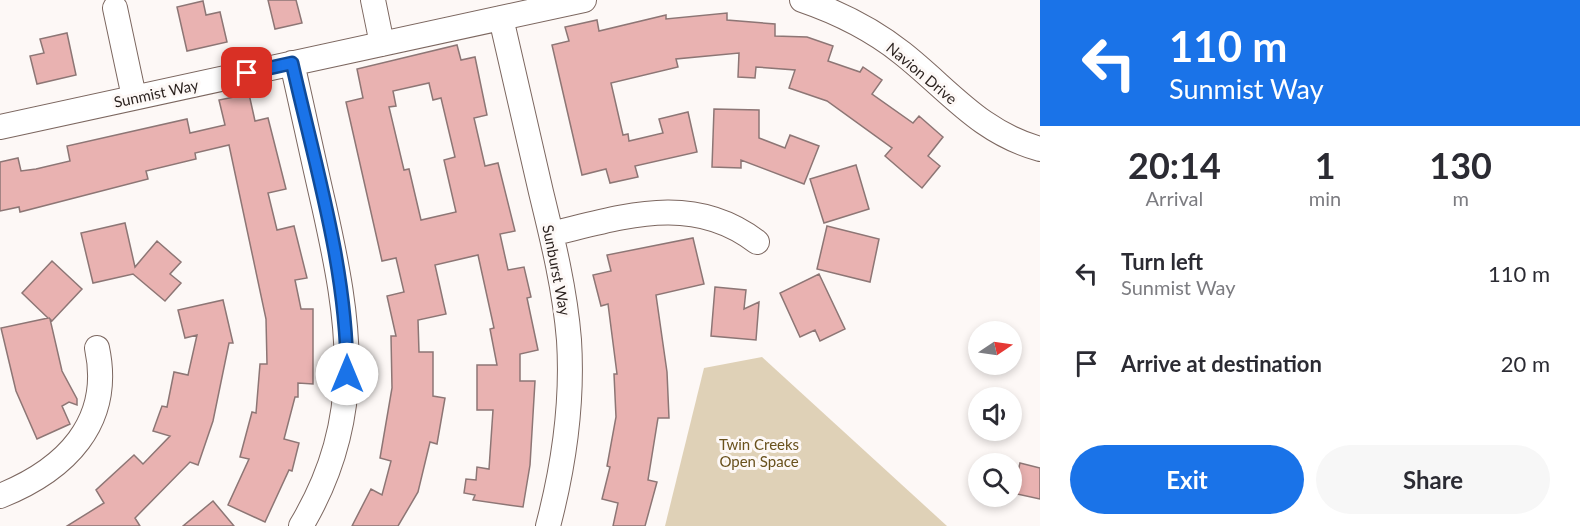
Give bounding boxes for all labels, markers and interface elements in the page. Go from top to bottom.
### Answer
text: 110 m [1169,21,1287,71]
icon: left [1070,24,1148,102]
street label: Navion Drive [883,38,961,108]
pin [221,47,272,98]
icon: arrive [230,56,263,89]
text: Sunmist Way [1169,72,1324,105]
street label: Sunmist Way [112,75,200,111]
text: 20:14 [1128,143,1221,187]
text: 1 [1315,143,1336,187]
text: 130 [1429,143,1492,187]
text: Arrival [1146,186,1203,210]
text: min [1309,186,1341,210]
text: m [1452,186,1469,210]
street label: Sunburst Way [539,223,575,317]
text: Turn left [1121,248,1203,275]
icon: left [1070,257,1103,290]
text: 110 m [1488,260,1550,287]
text: Sunmist Way [1121,275,1235,299]
north arrow [968,321,1022,375]
map controls [968,321,1022,507]
position arrow [315,342,379,406]
icon: arrive [1070,347,1103,380]
text: Arrive at destination [1121,350,1322,377]
text: 20 m [1501,350,1550,377]
button: sound [968,387,1022,441]
park label: Twin Creeks Open Space [719,435,799,470]
button: Exit [1070,445,1304,514]
button: Share [1316,445,1550,514]
button: search [968,453,1022,507]

